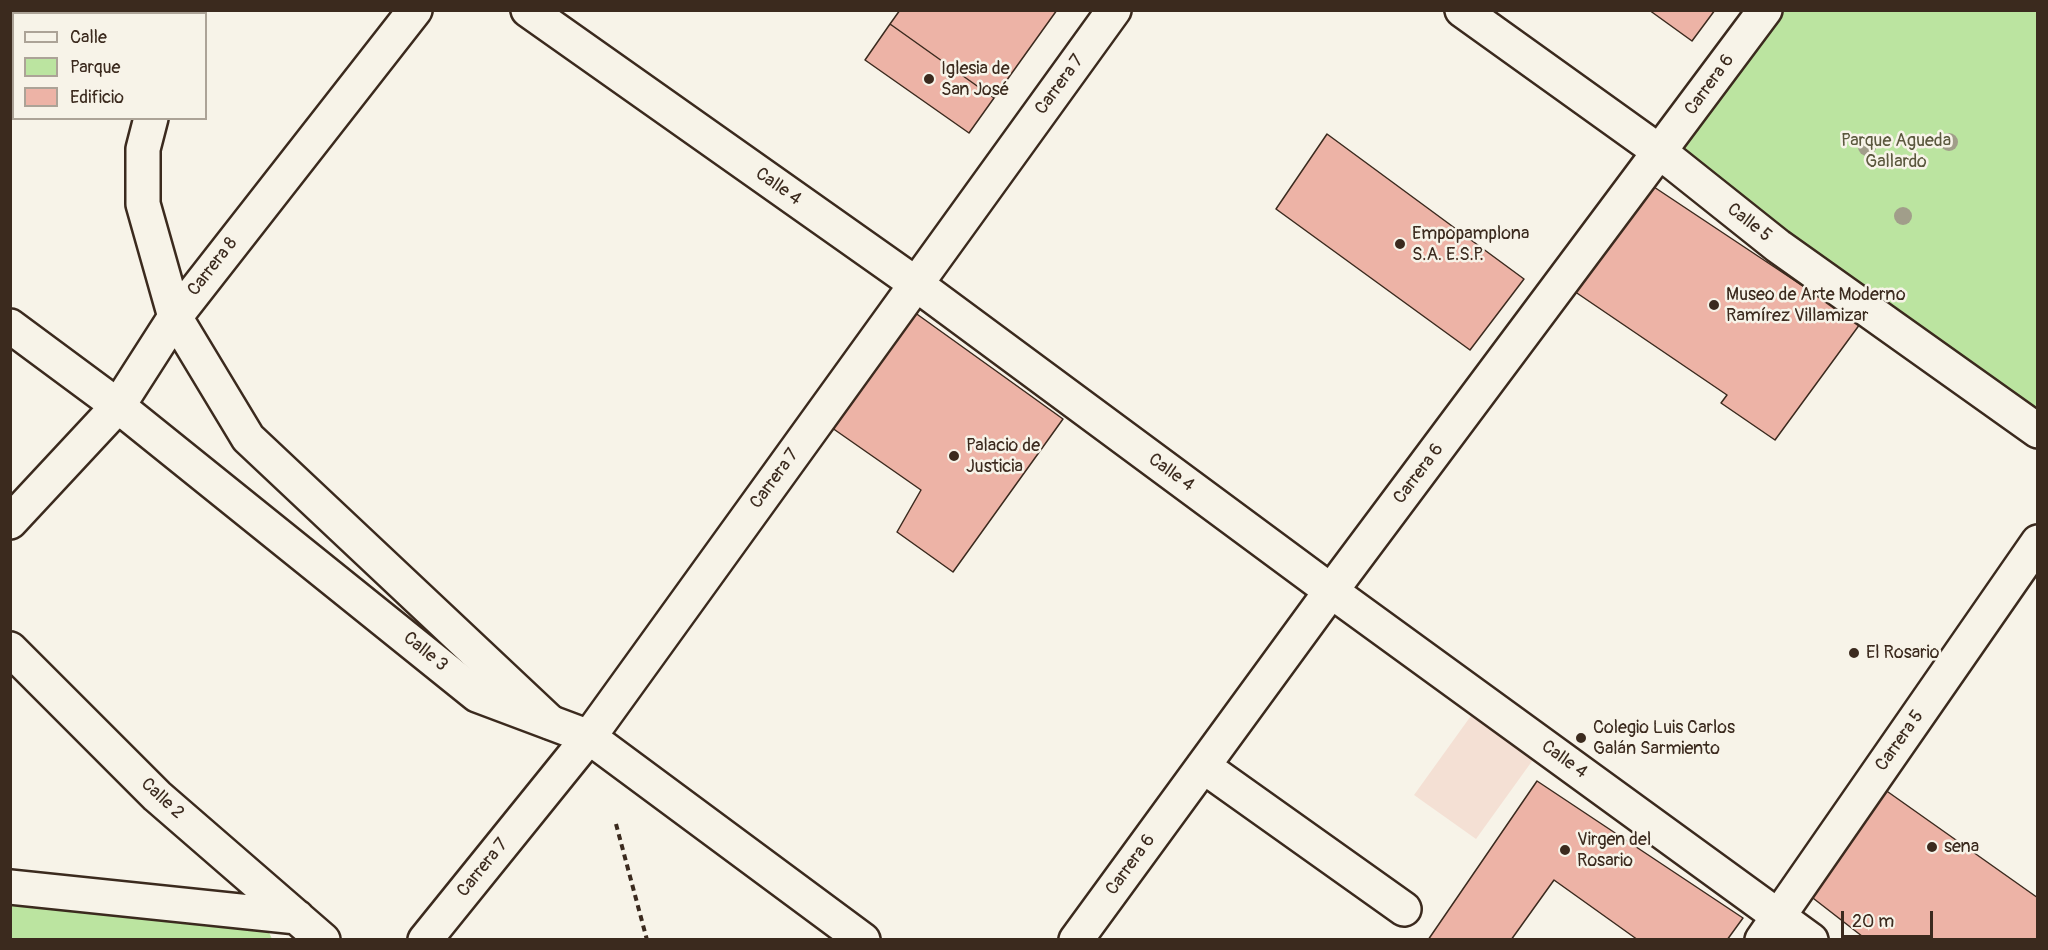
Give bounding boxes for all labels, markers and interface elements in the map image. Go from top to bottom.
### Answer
legend [12,12,207,120]
text: Calle [70,26,107,49]
street label: Carrera 6 [1681,50,1739,120]
street label: Carrera 7 [1031,51,1089,119]
text: Parque [70,56,120,79]
place label: Iglesia de San José [941,58,1010,100]
marker: Iglesia de San José [922,72,936,86]
text: Edificio [70,86,124,109]
park label: Parque Agueda Gallardo [1841,130,1951,172]
street label: Calle 4 [751,163,805,211]
street label: Calle 5 [1722,199,1776,247]
place label: Empopamplona S.A. E.S.P. [1412,223,1529,266]
street label: Carrera 8 [183,233,243,301]
marker: Empopamplona S.A. E.S.P. [1393,237,1407,251]
place label: Museo de Arte Moderno Ramírez Villamizar [1726,284,1906,326]
marker: Museo de Arte Moderno Ramírez Villamizar [1707,298,1721,312]
place label: Palacio de Justicia [966,435,1040,478]
street label: Carrera 6 [1389,440,1449,508]
street label: Carrera 7 [746,445,804,513]
marker: Palacio de Justicia [947,449,961,463]
street label: Calle 4 [1144,449,1198,497]
street label: Calle 3 [398,628,452,676]
place label: El Rosario [1866,642,1939,664]
marker: El Rosario [1847,646,1861,660]
street label: Carrera 5 [1871,706,1929,776]
place label: Colegio Luis Carlos Galán Sarmiento [1593,717,1735,760]
marker: Colegio Luis Carlos Galán Sarmiento [1574,731,1588,745]
street label: Calle 4 [1537,736,1591,784]
street label: Calle 2 [136,774,188,824]
place label: Virgen del Rosario [1577,829,1651,872]
street label: Carrera 6 [1102,830,1160,900]
street label: Carrera 7 [453,834,513,902]
place label: sena [1944,836,1979,858]
marker: sena [1925,840,1939,854]
marker: Virgen del Rosario [1558,843,1572,857]
scale bar [1844,899,1936,937]
text: 20 m [1852,910,1894,933]

